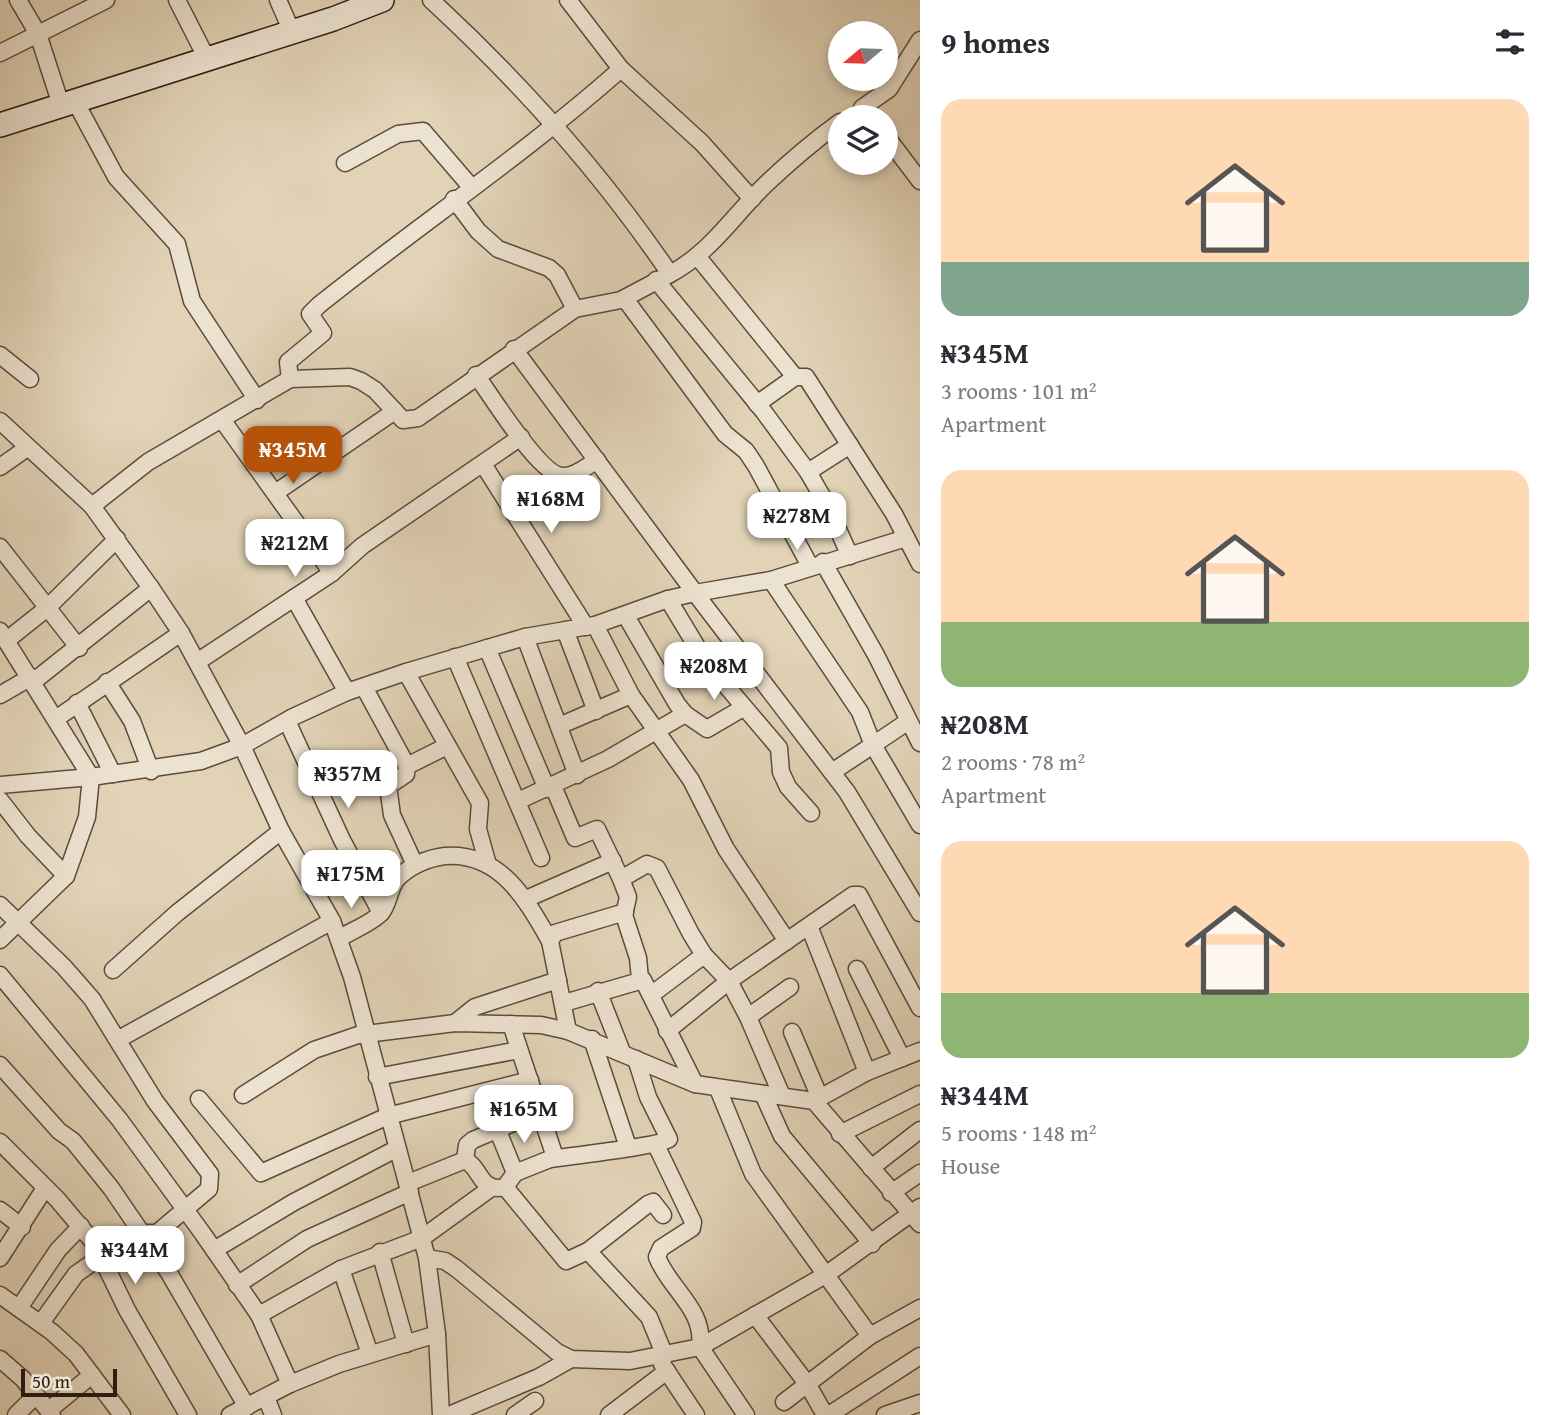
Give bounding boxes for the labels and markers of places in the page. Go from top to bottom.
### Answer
pin: ₦345M [244,426,342,486]
pin: ₦168M [502,476,600,535]
pin: ₦278M [748,492,846,552]
pin: ₦212M [246,520,344,579]
pin: ₦208M [665,642,763,702]
pin: ₦357M [299,750,397,810]
pin: ₦175M [302,850,400,910]
pin: ₦165M [475,1086,573,1145]
pin: ₦344M [86,1226,184,1286]

